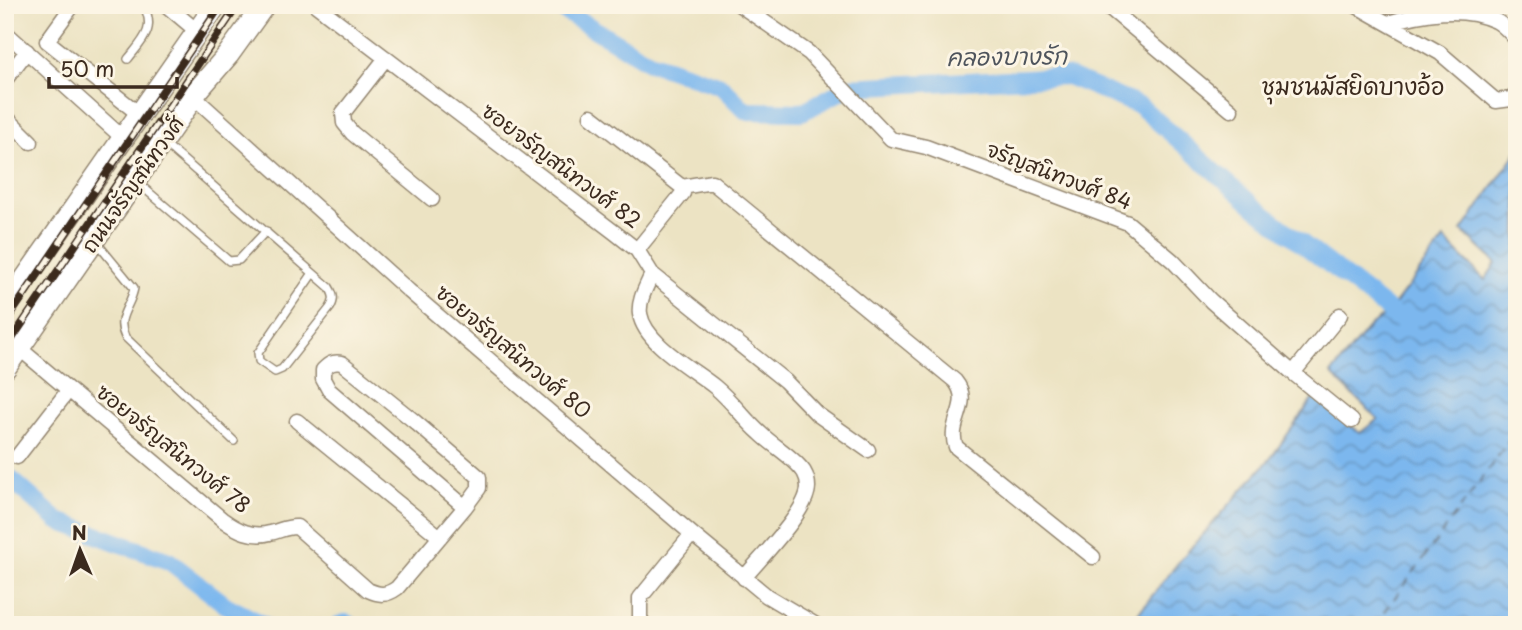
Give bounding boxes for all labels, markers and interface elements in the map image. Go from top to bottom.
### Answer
water label: คลองบางรัก [946,37,1069,74]
scale bar [49,46,177,90]
text: 50 m [60,52,114,84]
district label: ชุมชนมัสยิดบางอ้อ [1262,68,1444,105]
street label: ซอยจรัญสนิทวงศ์ 82 [476,94,649,235]
street label: ถนนจรัญสนิทวงศ์ [72,107,192,259]
street label: จรัญสนิทวงศ์ 84 [982,132,1137,217]
street label: ซอยจรัญสนิทวงศ์ 80 [429,276,599,425]
street label: ซอยจรัญสนิทวงศ์ 78 [90,375,258,520]
north arrow [46,514,116,584]
text: N [71,518,87,546]

